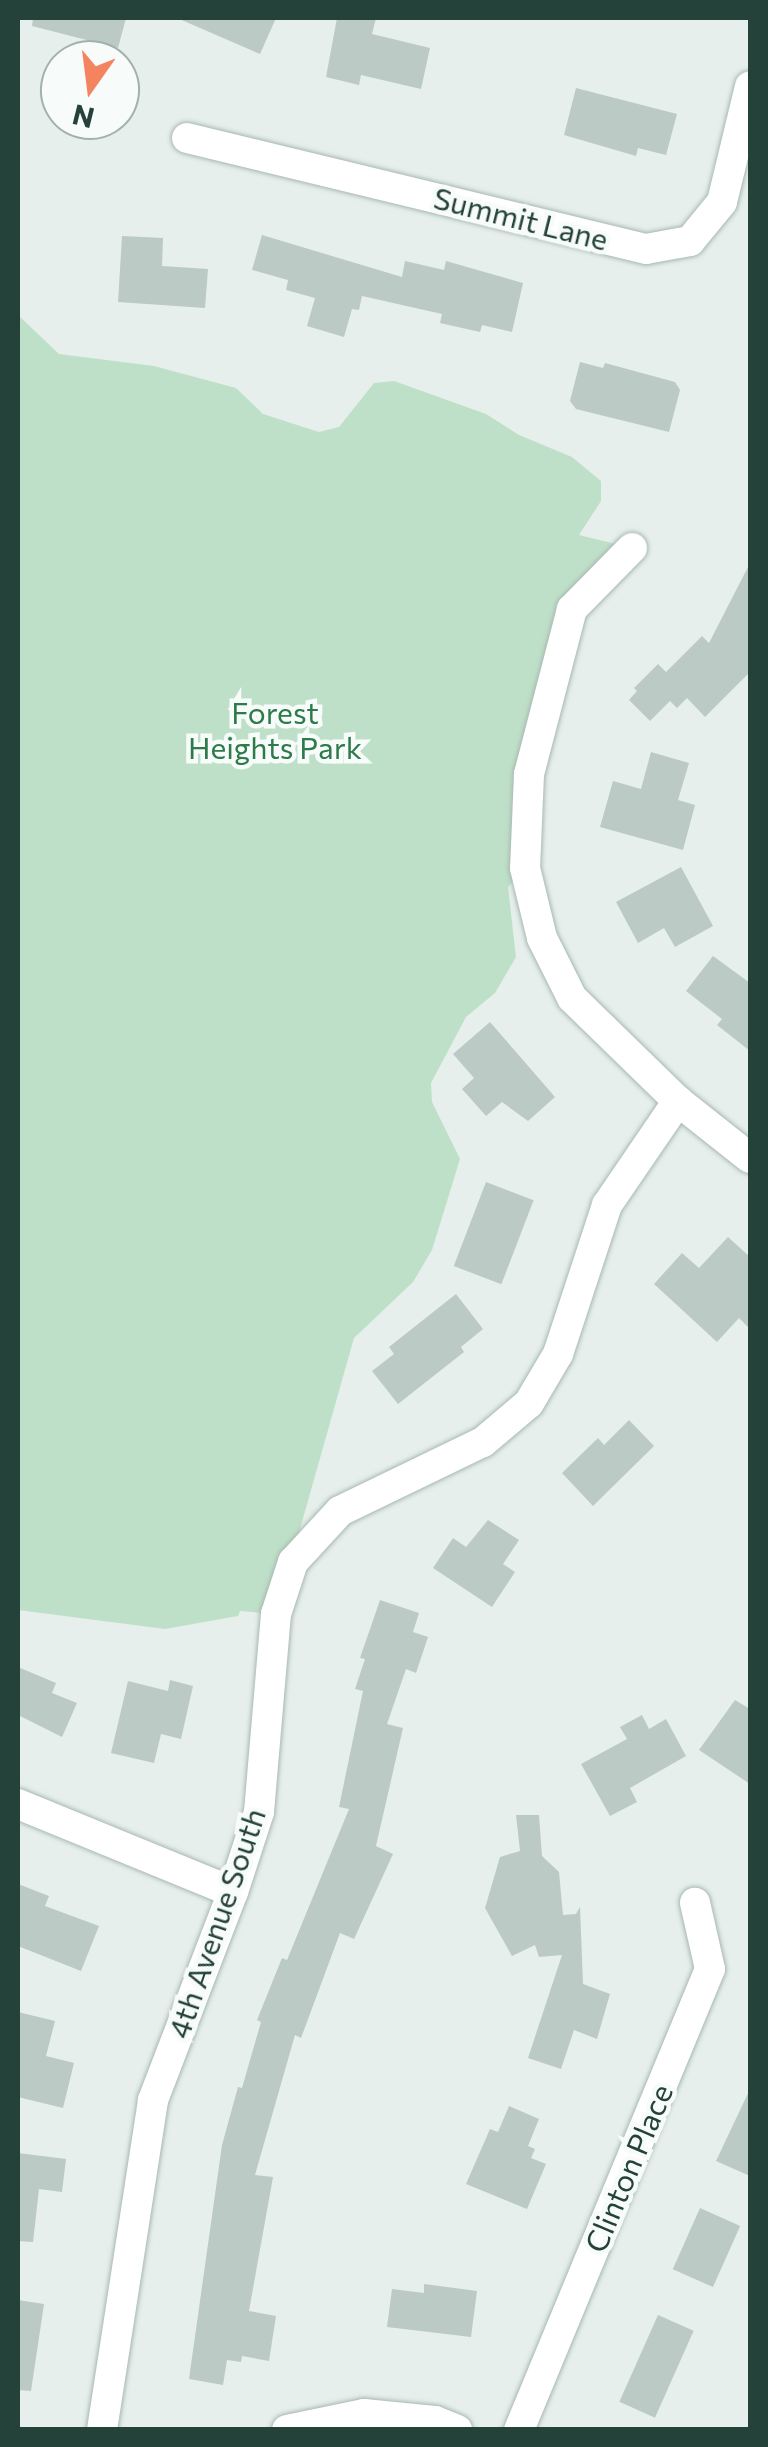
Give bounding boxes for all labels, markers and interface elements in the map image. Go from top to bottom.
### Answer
north arrow [40,40,140,140]
text: N [69,98,98,136]
street label: Summit Lane [430,179,612,257]
park label: Forest Heights Park [188,694,362,764]
street label: 4th Avenue South [160,1803,272,2043]
street label: Clinton Place [576,2079,680,2257]

